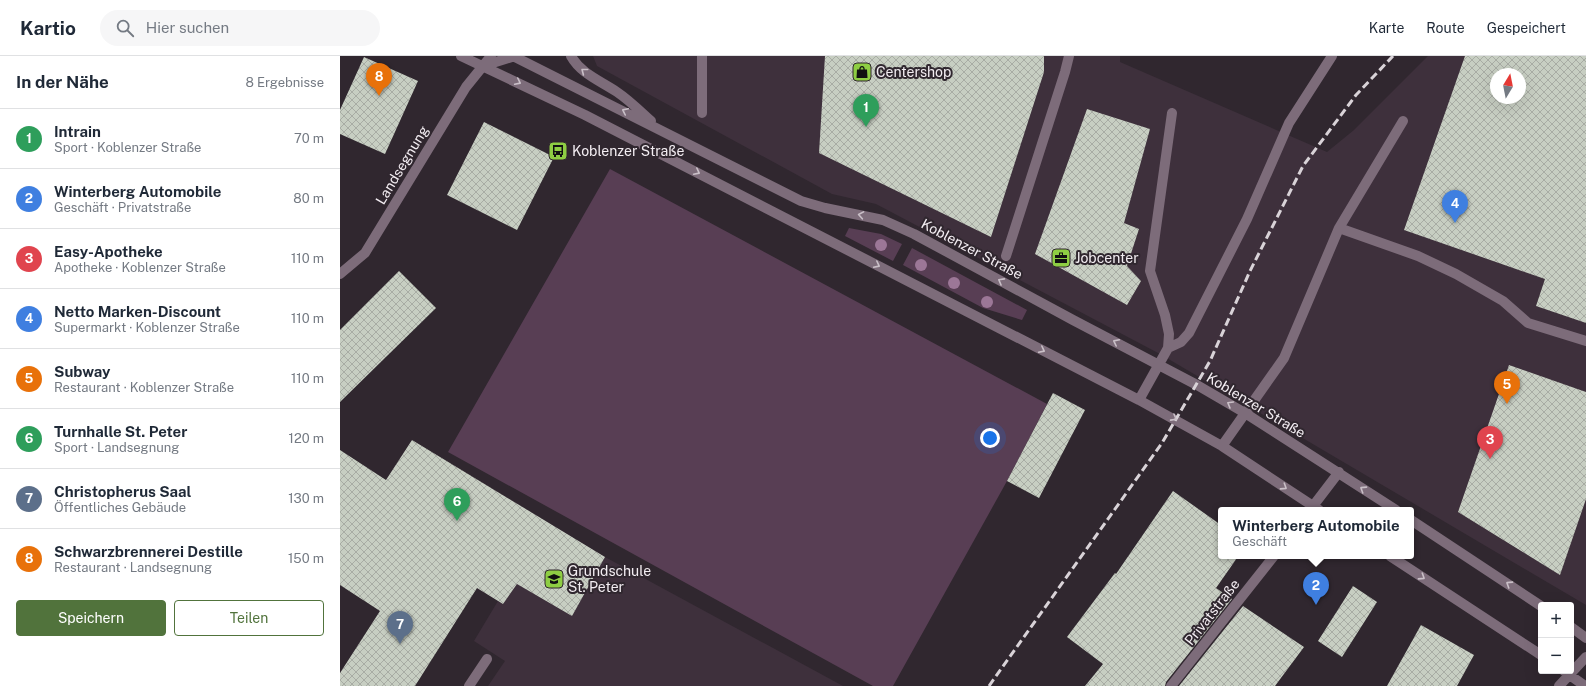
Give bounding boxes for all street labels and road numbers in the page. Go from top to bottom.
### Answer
street label: Landsegnung [372,123,432,207]
street label: Koblenzer Straße [919,216,1025,282]
street label: Koblenzer Straße [1204,369,1308,441]
street label: Privatstraße [1181,576,1243,648]

